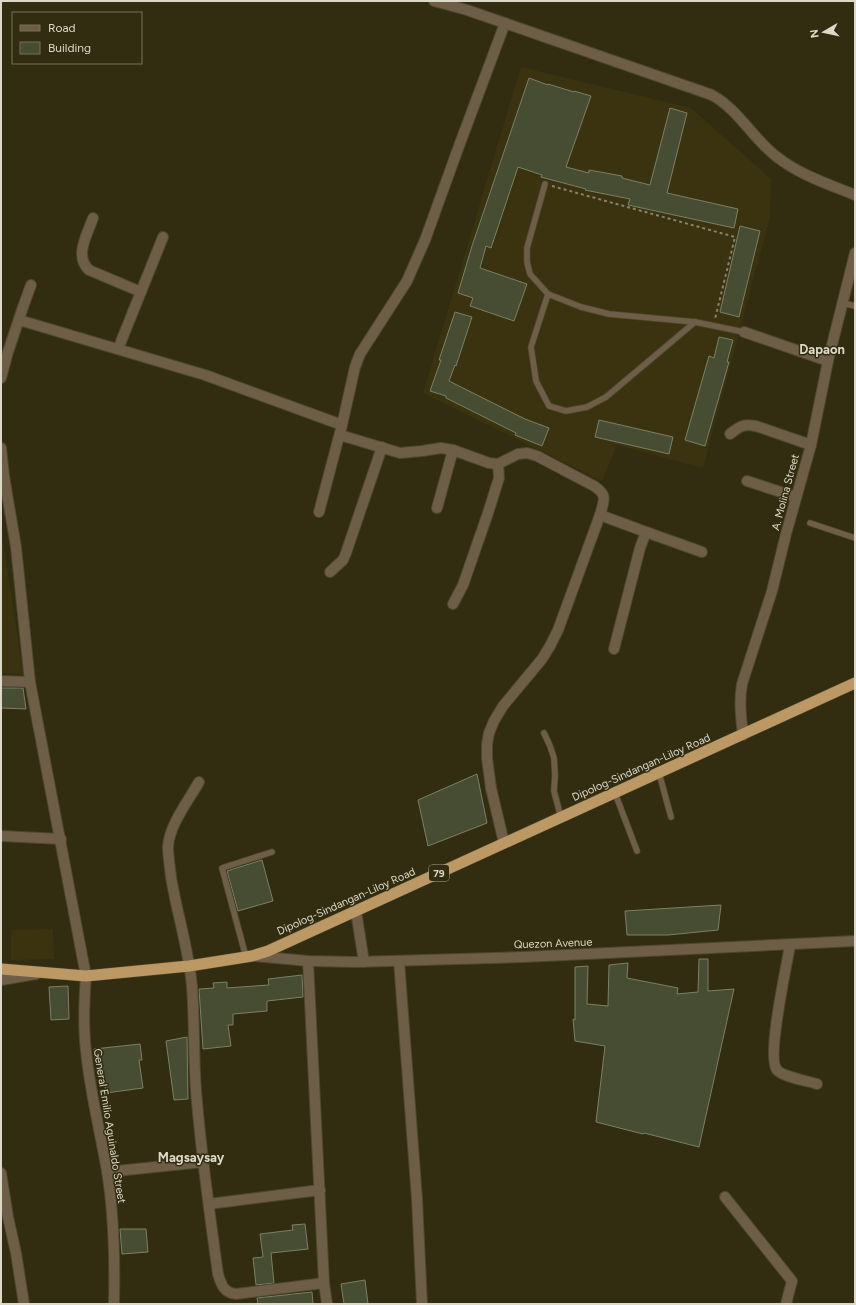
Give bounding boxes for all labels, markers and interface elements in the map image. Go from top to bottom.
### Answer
legend [12,12,142,64]
north arrow [804,12,844,52]
text: Road [48,21,76,35]
text: N [808,28,822,39]
text: Building [48,41,91,55]
district label: Dapaon [799,342,845,357]
street label: A. Molina Street [769,453,802,532]
street label: Dipolog-Sindangan-Liloy Road [570,731,712,804]
street label: Dipolog-Sindangan-Liloy Road [275,865,417,938]
road number: 79 [429,865,449,881]
street label: Quezon Avenue [514,936,593,951]
street label: General Emilio Aguinaldo Street [91,1048,128,1204]
district label: Magsaysay [158,1150,225,1165]

